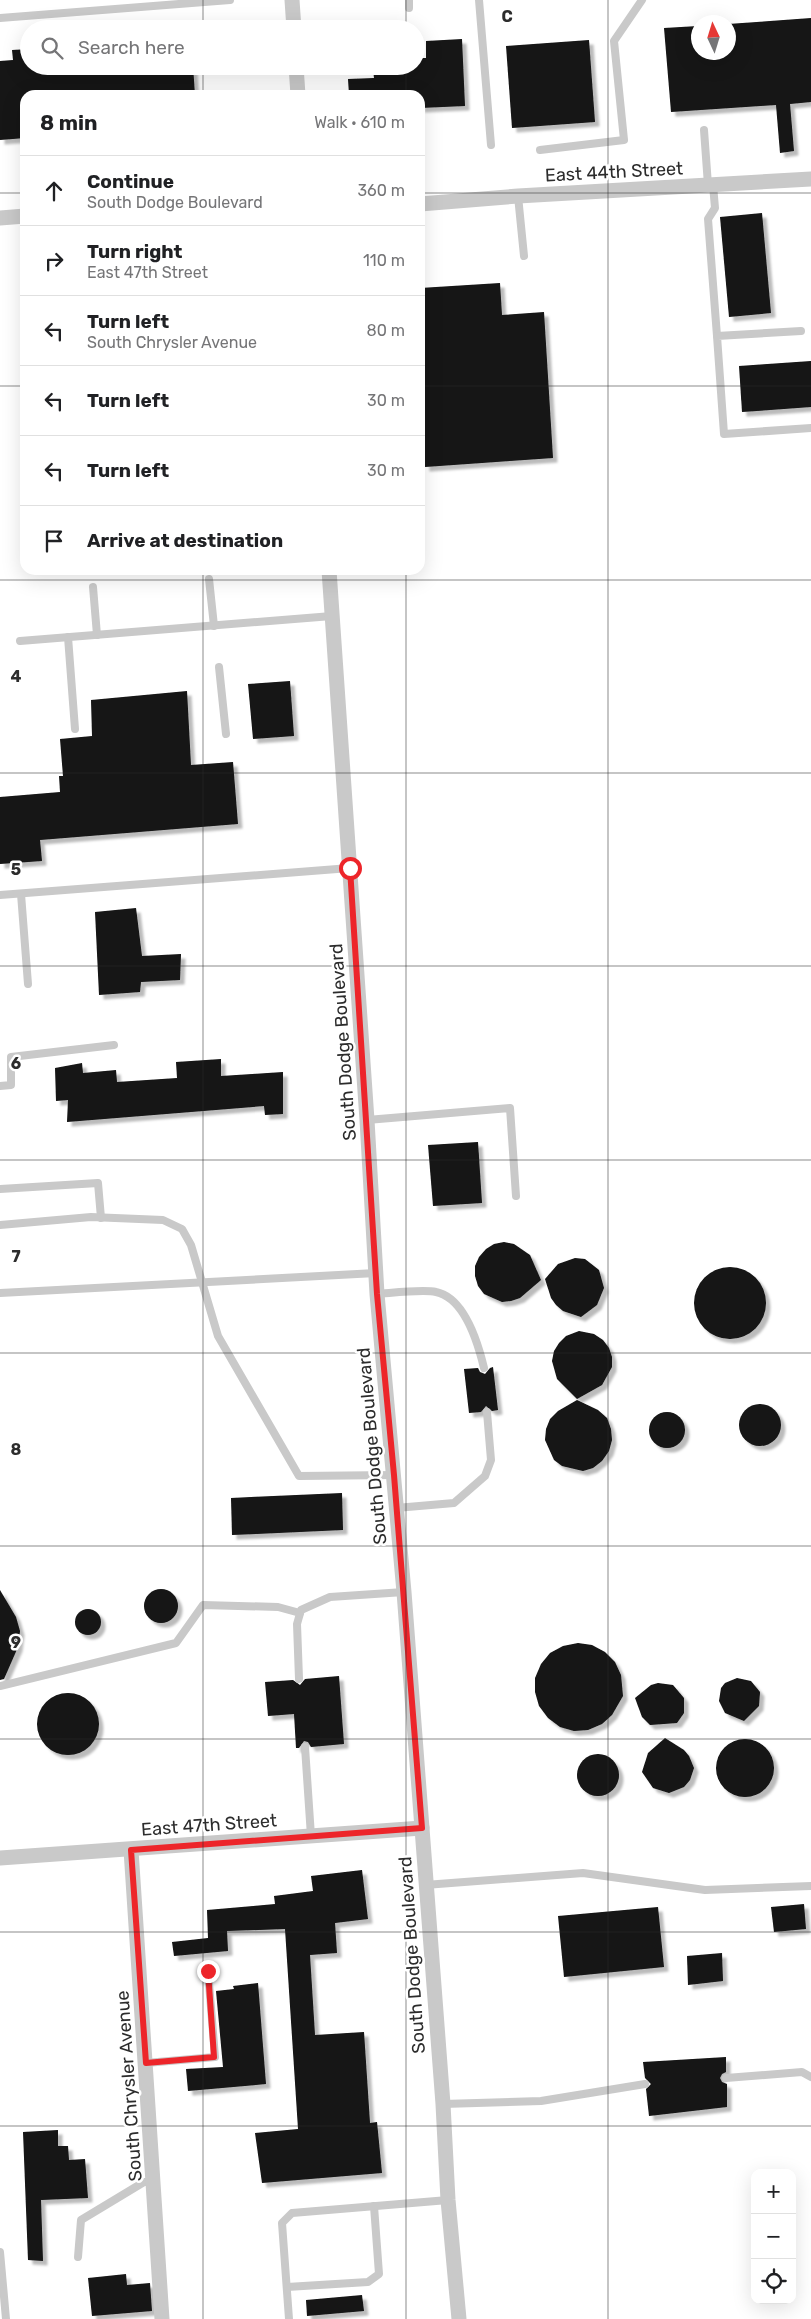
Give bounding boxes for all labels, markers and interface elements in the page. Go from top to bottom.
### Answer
text: C [501,7,513,26]
north arrow [691,15,736,60]
search box [20,20,425,75]
icon: search [38,34,66,62]
text: Search here [78,36,185,59]
text: 8 min [40,110,97,135]
text: Walk · 610 m [314,113,405,132]
street label: East 44th Street [544,157,684,187]
text: Continue [87,170,174,193]
icon: ahead [40,177,68,205]
text: 360 m [357,181,405,200]
text: South Dodge Boulevard [87,193,263,212]
text: Turn right [87,240,182,263]
icon: right [40,247,68,275]
text: 110 m [363,251,405,270]
text: East 47th Street [87,263,208,282]
text: Turn left [87,310,169,333]
icon: left [40,317,68,345]
text: 80 m [367,321,405,340]
text: South Chrysler Avenue [87,333,257,352]
icon: left [40,387,68,415]
text: Turn left [87,389,169,412]
text: 30 m [367,391,405,410]
icon: left [40,457,68,485]
text: Turn left [87,459,169,482]
text: 30 m [367,461,405,480]
icon: arrive [40,527,68,555]
text: Arrive at destination [87,529,283,552]
text: 4 [11,667,22,686]
route start [339,857,362,880]
text: 5 [11,860,21,879]
street label: South Dodge Boulevard [325,943,361,1141]
text: 6 [11,1054,21,1073]
text: 7 [11,1247,21,1266]
street label: South Dodge Boulevard [352,1347,392,1545]
text: 8 [11,1440,22,1459]
text: 9 [11,1633,21,1652]
street label: East 47th Street [140,1809,278,1841]
street label: South Dodge Boulevard [394,1856,430,2054]
route end [197,1960,220,1983]
street label: South Chrysler Avenue [111,1990,147,2182]
map controls [751,2169,796,2304]
button: + [751,2169,796,2214]
button: − [751,2214,796,2259]
button: locate [751,2259,796,2304]

